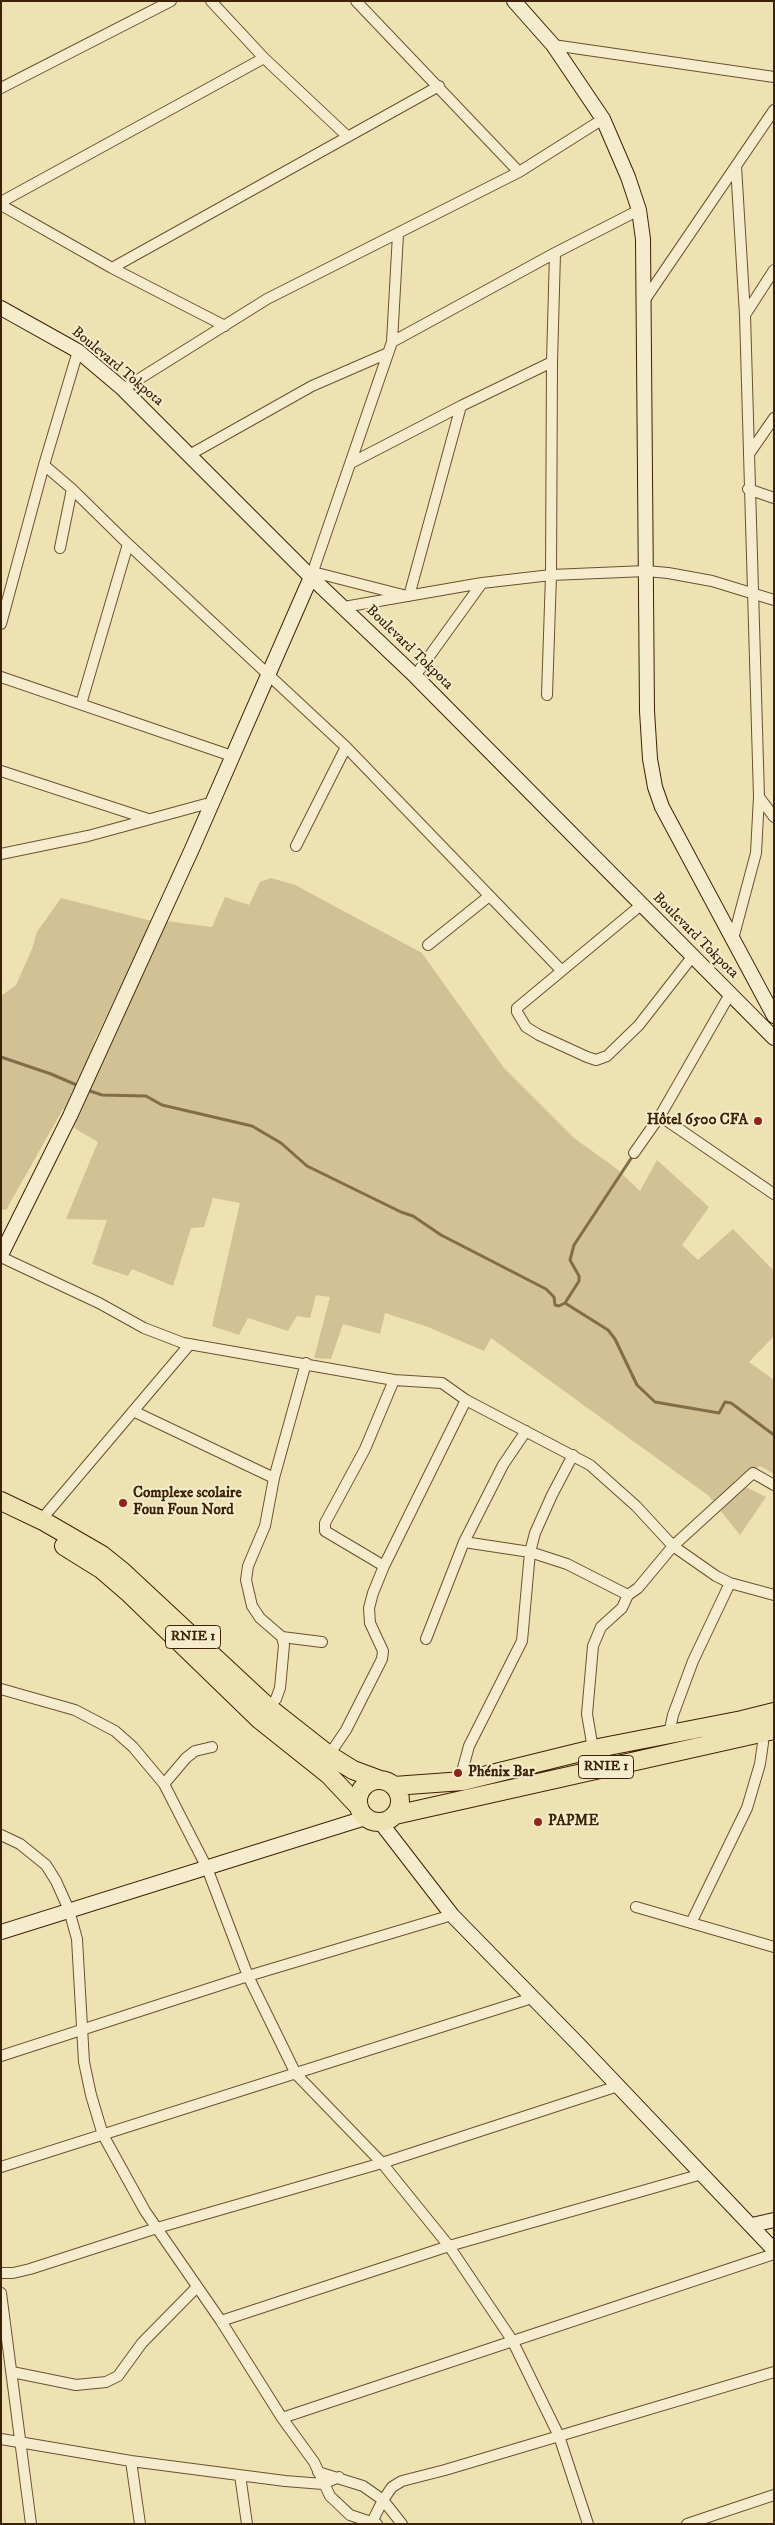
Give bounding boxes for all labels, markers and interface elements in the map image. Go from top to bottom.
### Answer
street label: Boulevard Tokpota [67,323,167,411]
street label: Boulevard Tokpota [362,602,456,694]
street label: Boulevard Tokpota [648,889,742,983]
place label: Hôtel 6500 CFA [647,1112,748,1130]
marker: Hôtel 6500 CFA [752,1115,764,1127]
place label: Complexe scolaire Foun Foun Nord [133,1485,242,1520]
marker: Complexe scolaire Foun Foun Nord [117,1497,129,1509]
road number: RNIE 1 [166,1625,220,1648]
road number: RNIE 1 [578,1755,634,1778]
place label: Phénix Bar [468,1764,534,1782]
marker: Phénix Bar [452,1767,464,1779]
place label: PAPME [548,1813,599,1831]
marker: PAPME [532,1816,544,1828]

